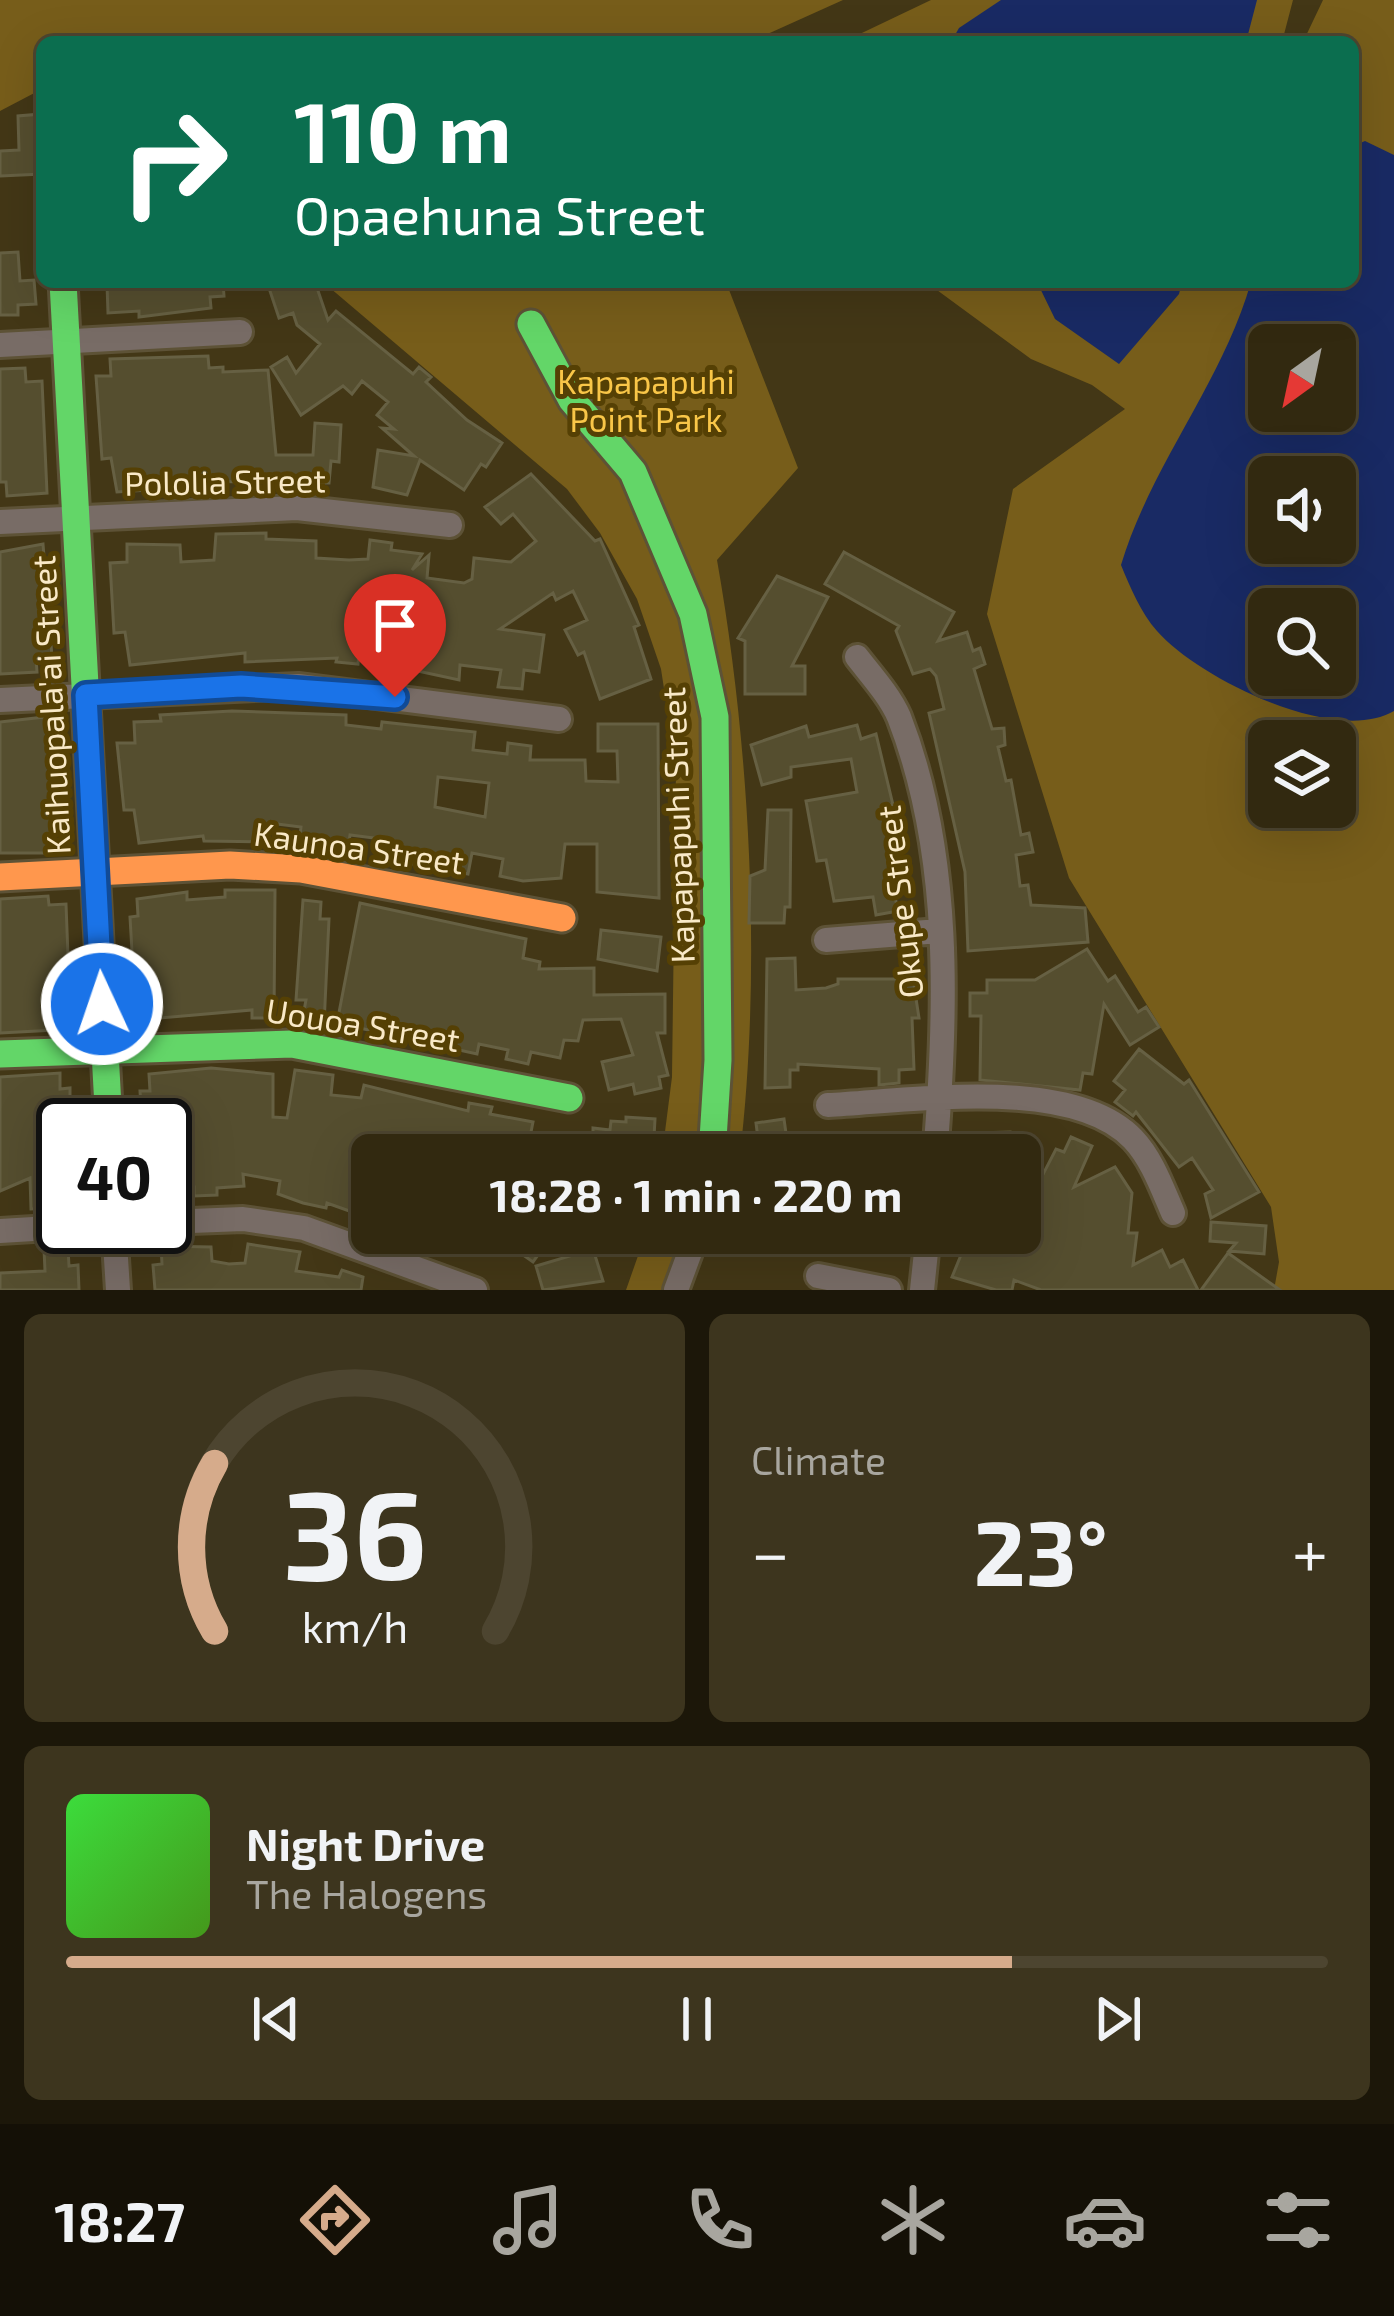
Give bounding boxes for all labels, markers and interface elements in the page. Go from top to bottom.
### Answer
text: 110 m [294,79,512,180]
icon: right [96,84,252,240]
text: Opaehuna Street [294,181,705,246]
north arrow [1248,324,1356,432]
map controls [1248,324,1356,828]
park label: Kapapapuhi Point Park [557,361,735,439]
button: sound [1248,456,1356,564]
street label: Pololia Street [124,459,326,503]
street label: Kaihuopala'ai Street [22,554,78,856]
pin [344,574,446,697]
button: search [1248,588,1356,696]
icon: arrive [362,592,428,658]
street label: Kapapapuhi Street [652,686,702,964]
button: layers [1248,720,1356,828]
street label: Okupe Street [867,803,931,1001]
street label: Kaunoa Street [251,812,467,882]
position arrow [39,941,165,1067]
street label: Uouoa Street [263,989,463,1059]
speed limit sign: 40 [36,1098,192,1254]
text: 18:28 · 1 min · 220 m [489,1167,903,1221]
text: Climate [751,1436,886,1483]
text: 36 [282,1455,427,1605]
text: 23° [973,1496,1108,1604]
text: − [751,1511,790,1590]
text: + [1292,1511,1328,1590]
text: km/h [301,1600,408,1652]
text: Night Drive [246,1816,485,1870]
text: The Halogens [246,1870,487,1917]
icon: previous [243,1986,309,2052]
icon: pause [664,1986,730,2052]
icon: next [1085,1986,1151,2052]
icon: directions [293,2178,377,2262]
icon: music [486,2178,570,2262]
icon: phone [678,2178,762,2262]
icon: climate [871,2178,955,2262]
icon: car [1063,2178,1147,2262]
icon: filters [1256,2178,1340,2262]
text: 18:27 [54,2188,185,2253]

